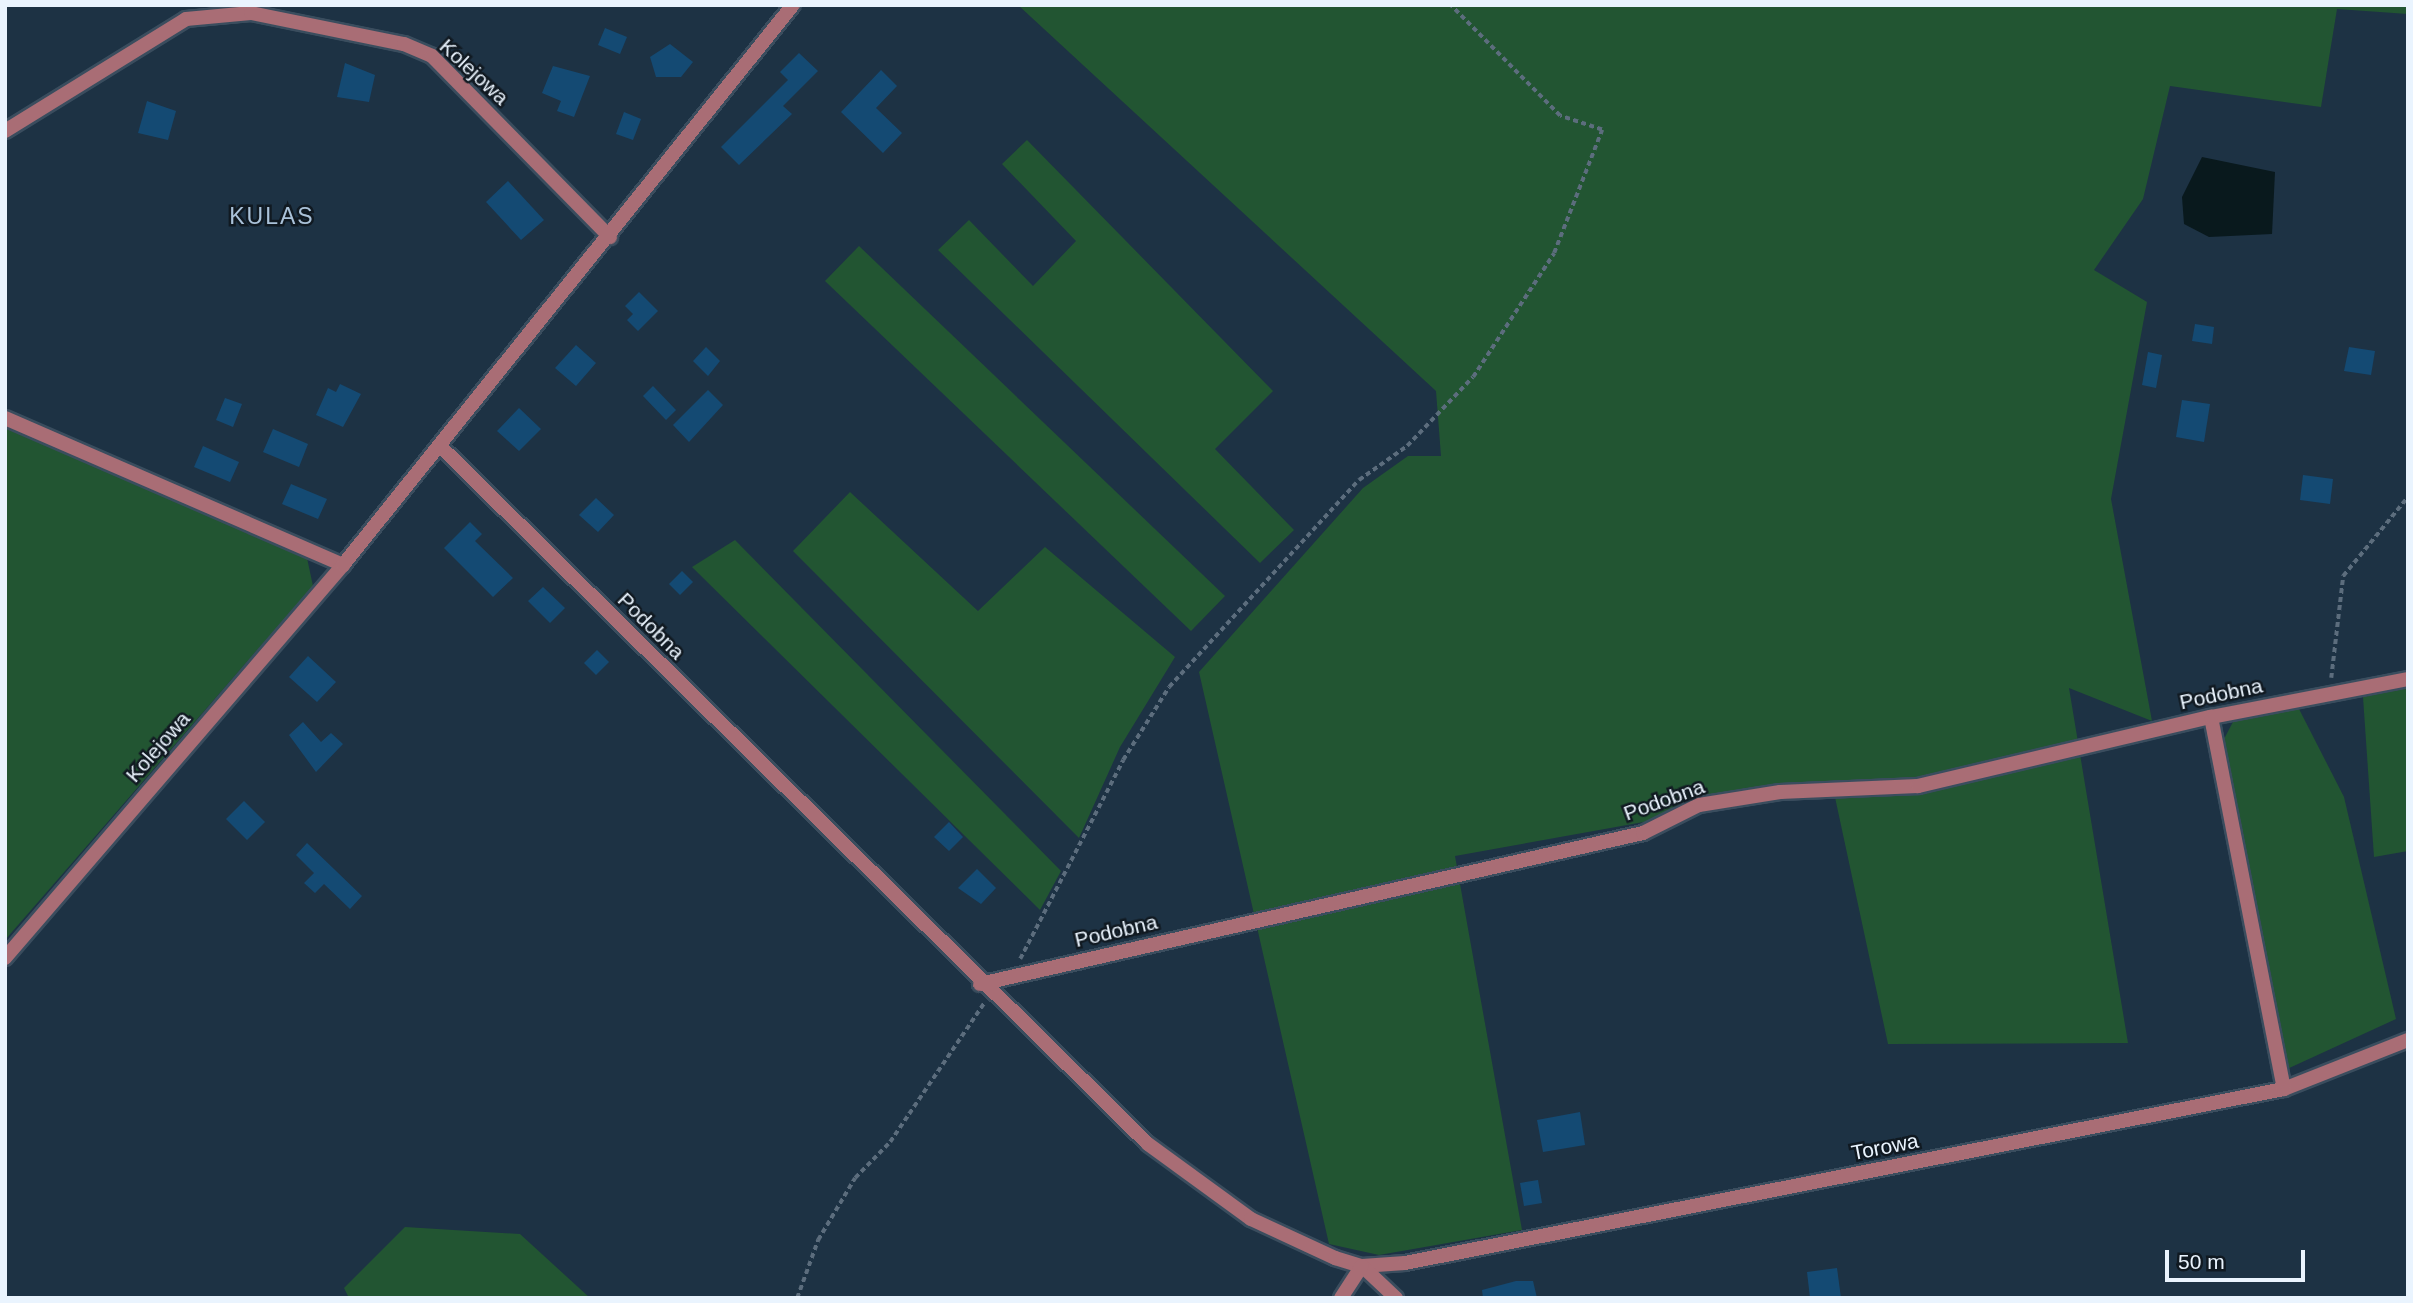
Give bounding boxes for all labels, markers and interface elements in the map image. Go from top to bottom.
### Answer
street label: Kolejowa [434,34,514,110]
district label: KULAS [230,202,314,230]
street label: Podobna [612,587,690,665]
street label: Podobna [2177,673,2265,715]
street label: Kolejowa [121,707,195,787]
street label: Podobna [1620,774,1708,826]
street label: Podobna [1072,909,1160,953]
street label: Torowa [1849,1128,1921,1166]
scale bar [2168,1236,2308,1280]
text: 50 m [2178,1250,2225,1273]

